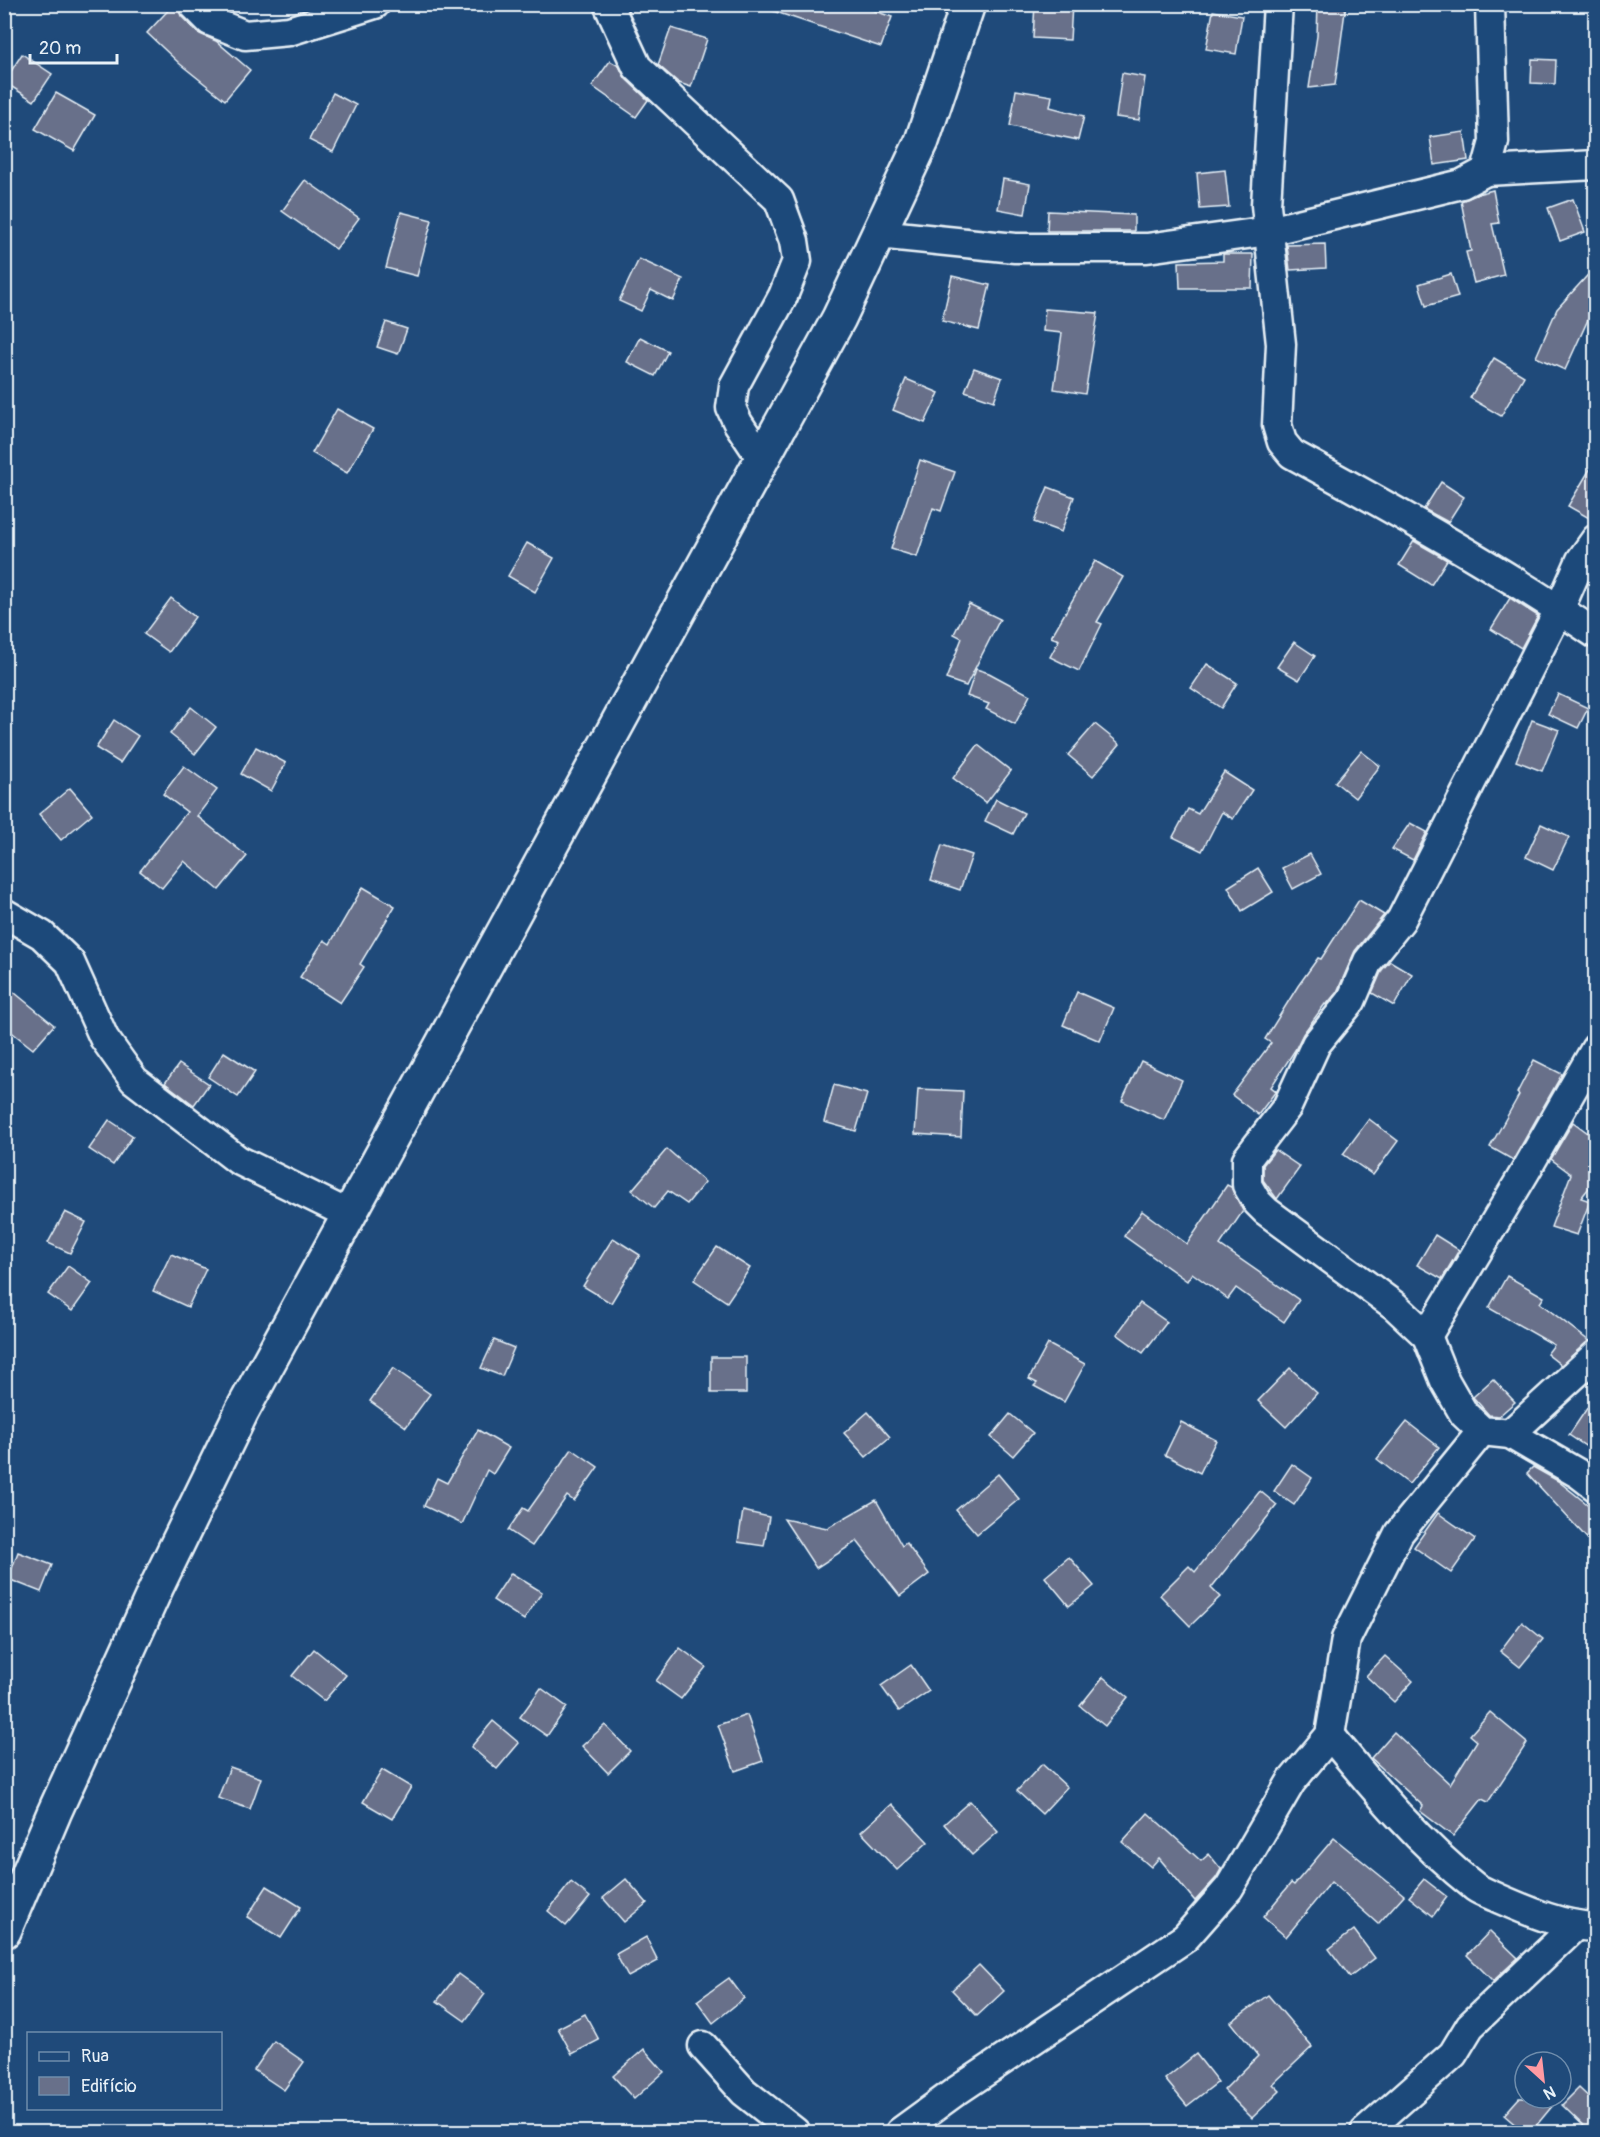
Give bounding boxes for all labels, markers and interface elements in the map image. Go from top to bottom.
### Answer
scale bar [30,27,117,65]
text: 20 m [39,37,81,60]
legend [27,2032,222,2110]
text: Rua [81,2045,109,2068]
north arrow [1513,2050,1573,2110]
text: Edifício [81,2075,137,2098]
text: N [1540,2081,1559,2104]

